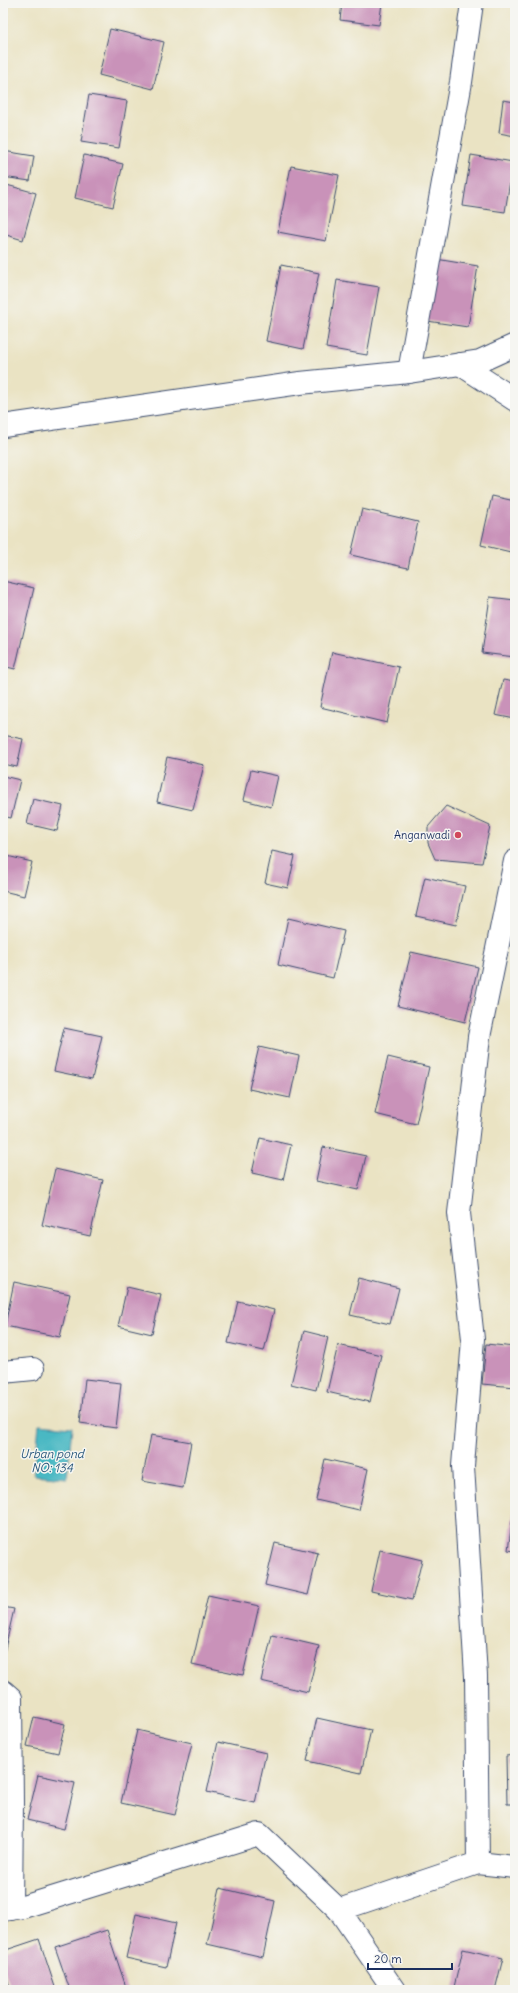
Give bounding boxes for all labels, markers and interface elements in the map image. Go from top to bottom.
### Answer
place label: Anganwadi [394,828,450,842]
marker: Anganwadi [453,830,463,840]
water label: Urban pond NO: 134 [20,1446,86,1475]
scale bar [368,1945,452,1971]
text: 20 m [374,1951,402,1966]

